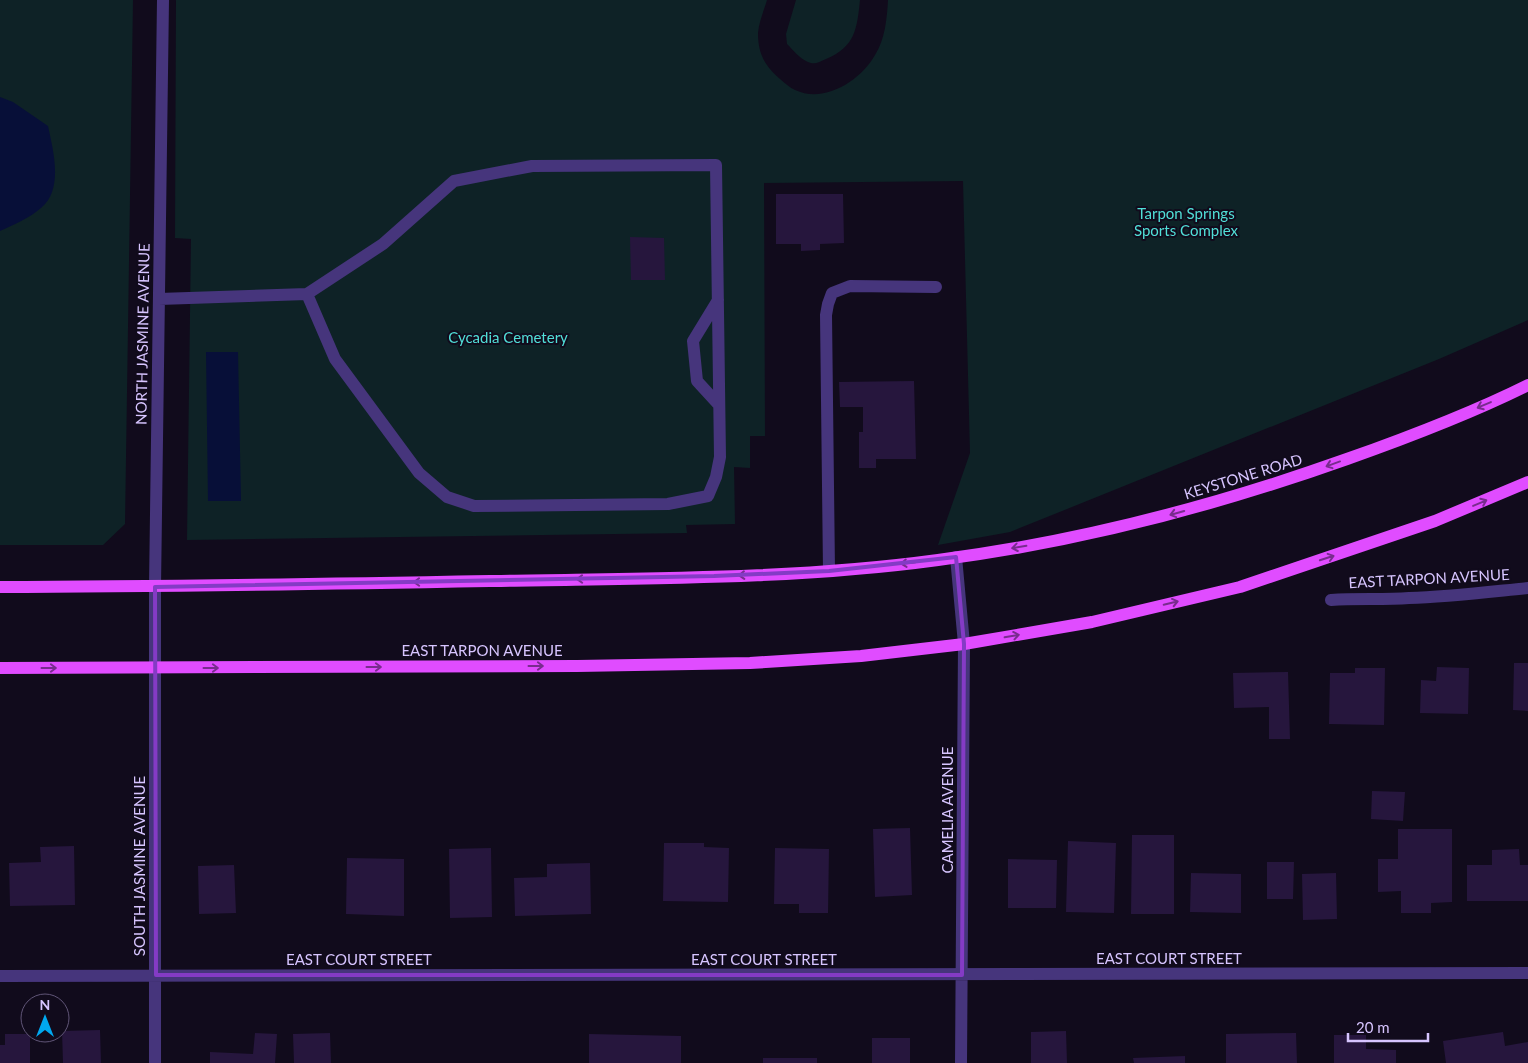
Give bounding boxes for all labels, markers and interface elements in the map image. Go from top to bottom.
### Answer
park label: Tarpon Springs Sports Complex [1134,204,1239,239]
street label: NORTH JASMINE AVENUE [131,243,153,425]
park label: Cycadia Cemetery [448,328,568,346]
one-way arrow [1477,401,1492,411]
street label: KEYSTONE ROAD [1182,449,1304,503]
one-way arrow [1325,460,1341,470]
one-way arrow [1472,497,1487,507]
one-way arrow [1170,508,1186,518]
one-way arrow [1011,542,1027,552]
one-way arrow [1319,553,1335,563]
one-way arrow [900,558,916,568]
street label: EAST TARPON AVENUE [1348,565,1510,591]
one-way arrow [738,570,754,579]
one-way arrow [576,574,592,584]
one-way arrow [413,577,430,587]
one-way arrow [1163,598,1179,607]
one-way arrow [1004,630,1020,640]
street label: EAST TARPON AVENUE [401,641,563,659]
one-way arrow [528,661,544,671]
one-way arrow [365,662,381,672]
one-way arrow [40,663,56,673]
one-way arrow [202,663,219,673]
street label: CAMELIA AVENUE [938,747,956,873]
street label: SOUTH JASMINE AVENUE [130,776,148,956]
street label: EAST COURT STREET [1096,949,1242,967]
street label: EAST COURT STREET [286,950,432,968]
street label: EAST COURT STREET [691,950,837,968]
north arrow [20,993,70,1043]
text: N [40,996,50,1013]
scale bar [1348,1010,1428,1042]
text: 20 m [1356,1018,1390,1036]

